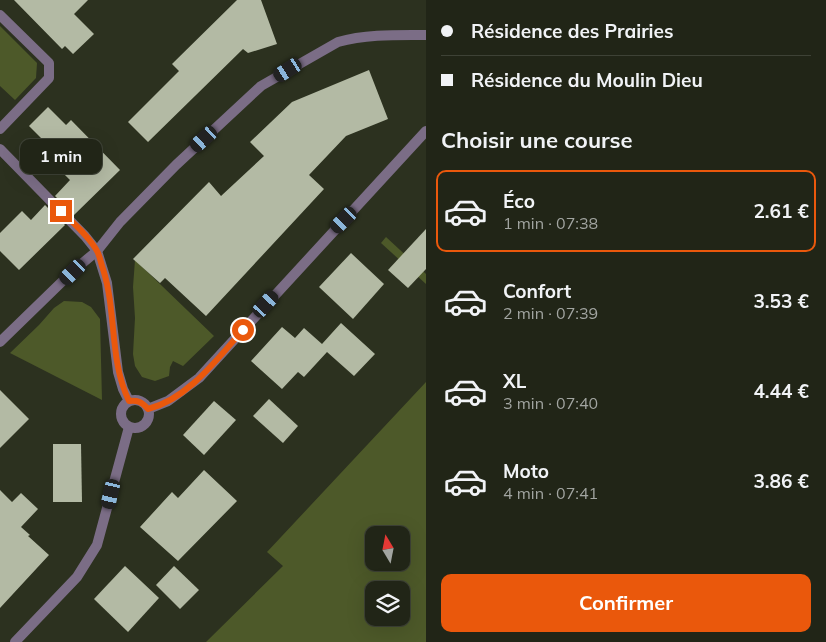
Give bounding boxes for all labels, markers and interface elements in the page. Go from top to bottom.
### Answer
text: Résidence des Prairies [471,19,673,43]
car [271,56,304,84]
text: Résidence du Moulin Dieu [471,68,703,92]
car [187,123,220,155]
text: Choisir une course [441,126,633,154]
callout: 1 min [20,138,102,174]
text: 1 min [40,146,82,166]
icon: car [443,189,488,234]
text: Éco [503,189,535,213]
text: 2.61 € [753,199,809,223]
route end [50,200,72,222]
car [328,204,359,236]
text: 1 min · 07:38 [503,213,598,233]
car [56,256,89,288]
icon: car [443,279,488,324]
text: Confort [503,279,571,303]
car [250,288,281,320]
text: 3.53 € [753,289,809,313]
text: 2 min · 07:39 [503,303,598,323]
route start [232,319,254,341]
icon: car [443,369,488,414]
text: XL [503,369,526,393]
text: 4.44 € [753,379,809,403]
text: 3 min · 07:40 [503,393,598,413]
icon: car [443,459,488,504]
text: Moto [503,459,549,483]
text: 3.86 € [753,469,809,493]
car [100,478,121,510]
text: 4 min · 07:41 [503,483,598,503]
north arrow [365,526,410,571]
map controls [365,526,410,626]
button: Confirmer [441,574,811,632]
button: layers [365,581,410,626]

